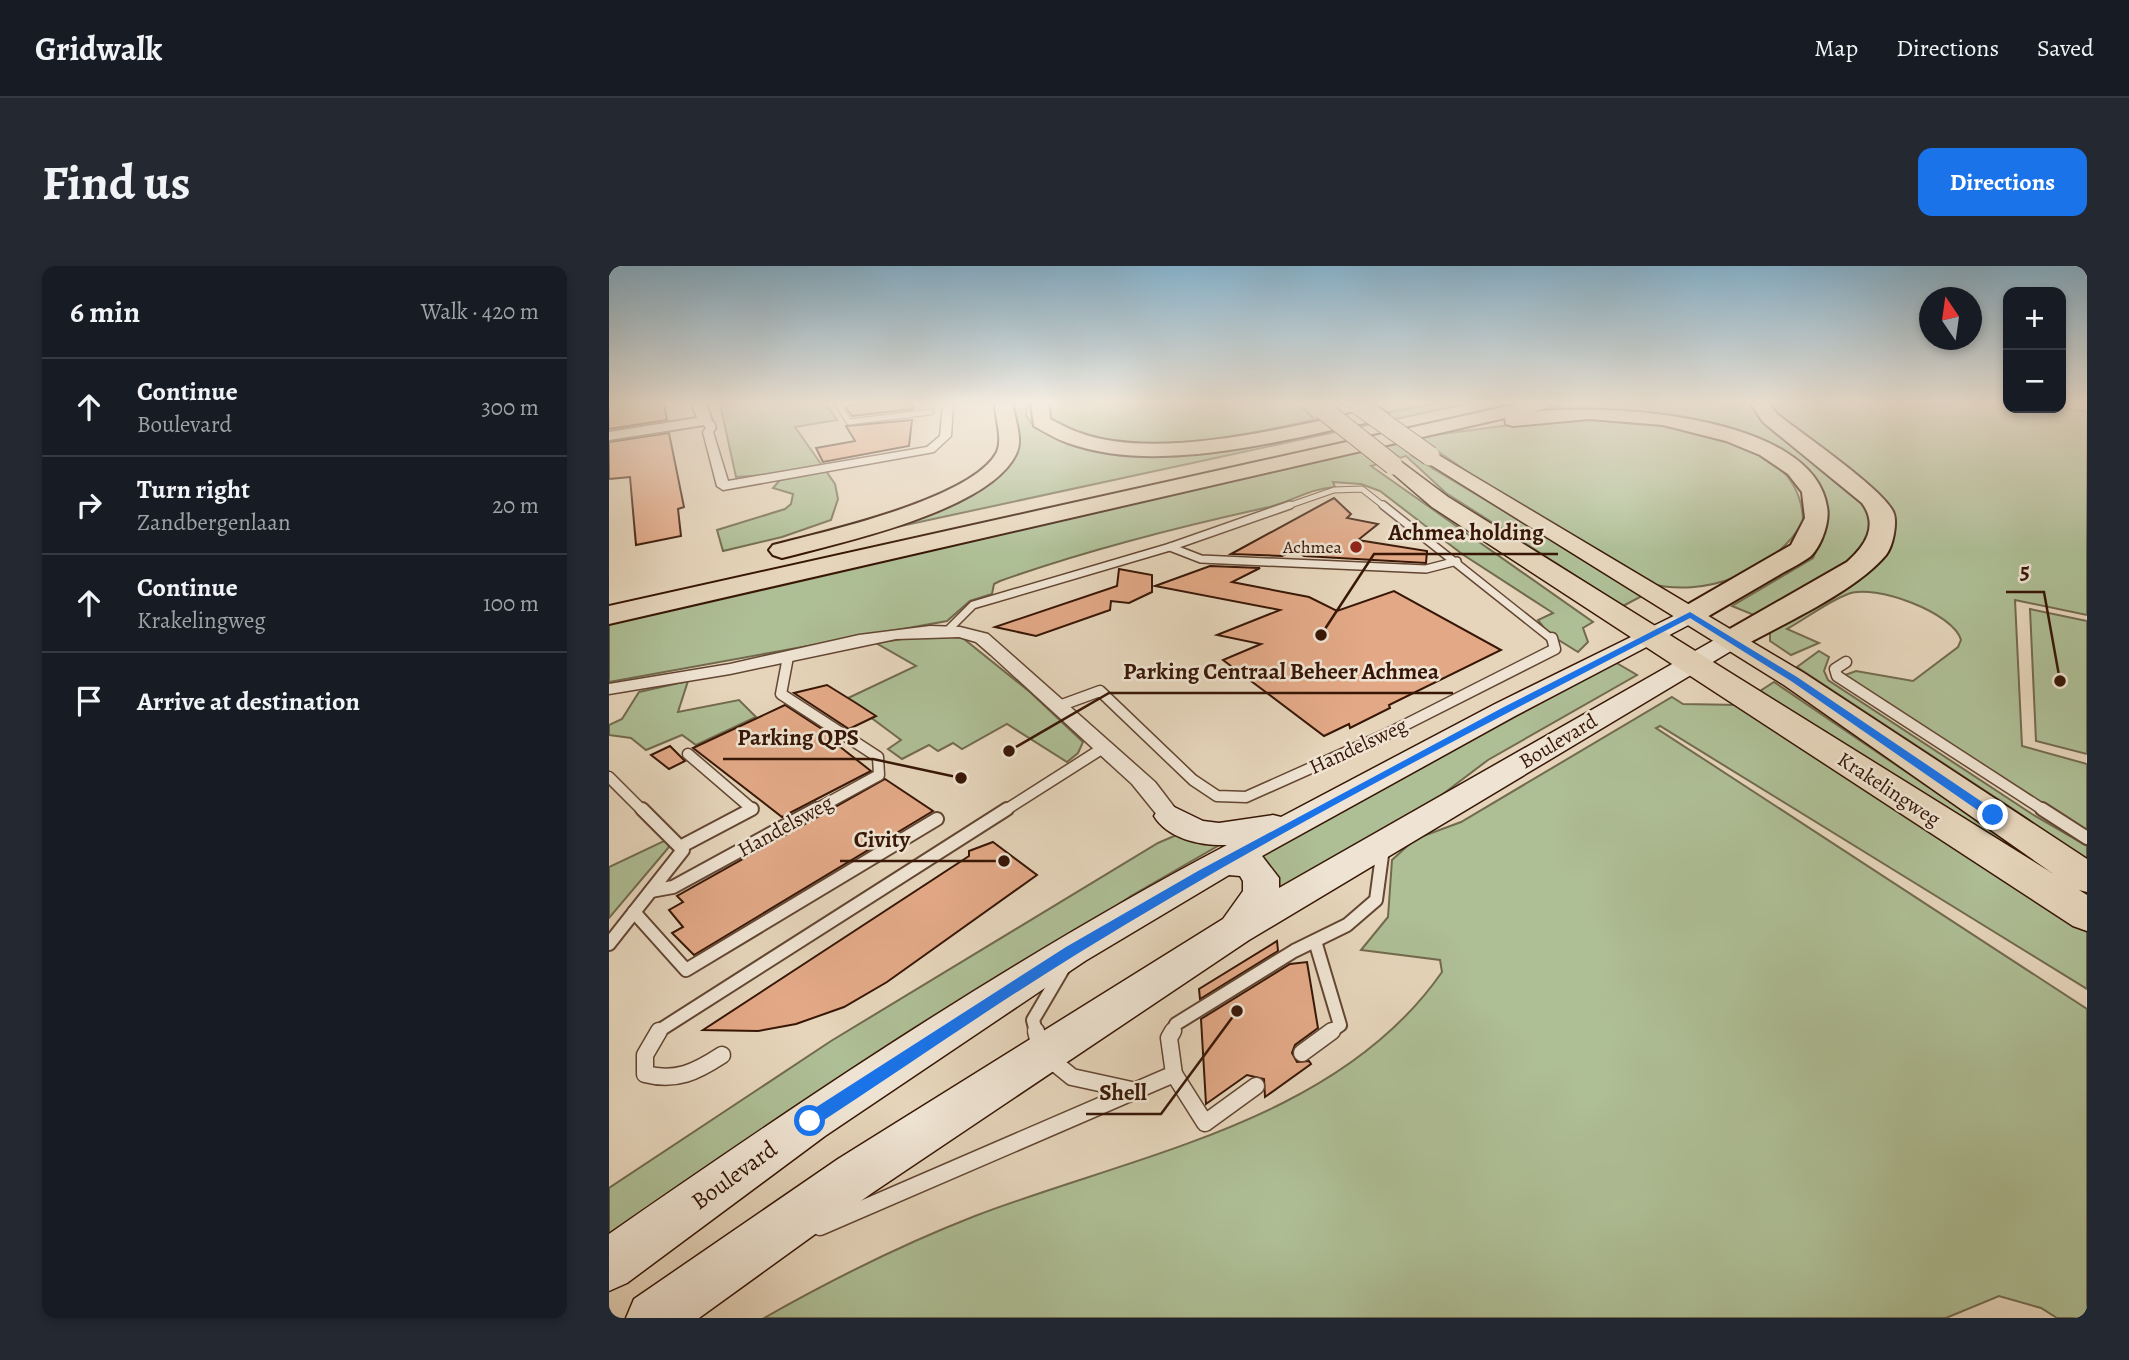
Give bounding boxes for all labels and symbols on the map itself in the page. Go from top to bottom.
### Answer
north arrow [1919,287,1982,350]
callout: Achmea holding [1374,510,1558,554]
text: Achmea holding [1387,517,1544,548]
place label: Achmea [1282,535,1343,559]
marker: Achmea [1348,539,1364,555]
callout: 5 [2006,548,2044,592]
text: 5 [2020,555,2030,586]
callout: Parking Centraal Beheer Achmea [1109,649,1453,693]
text: Parking Centraal Beheer Achmea [1123,656,1439,687]
street label: Boulevard [1514,706,1603,775]
street label: Handelsweg [1304,711,1412,781]
callout: Parking QPS [723,715,873,759]
text: Parking QPS [737,722,859,753]
street label: Krakelingweg [1832,745,1946,833]
street label: Handelsweg [732,788,838,864]
route end [1977,799,2008,830]
callout: Civity [840,817,925,861]
text: Civity [854,824,911,855]
callout: Shell [1086,1070,1161,1114]
text: Shell [1099,1077,1147,1108]
route start [794,1105,825,1136]
street label: Boulevard [685,1133,784,1217]

